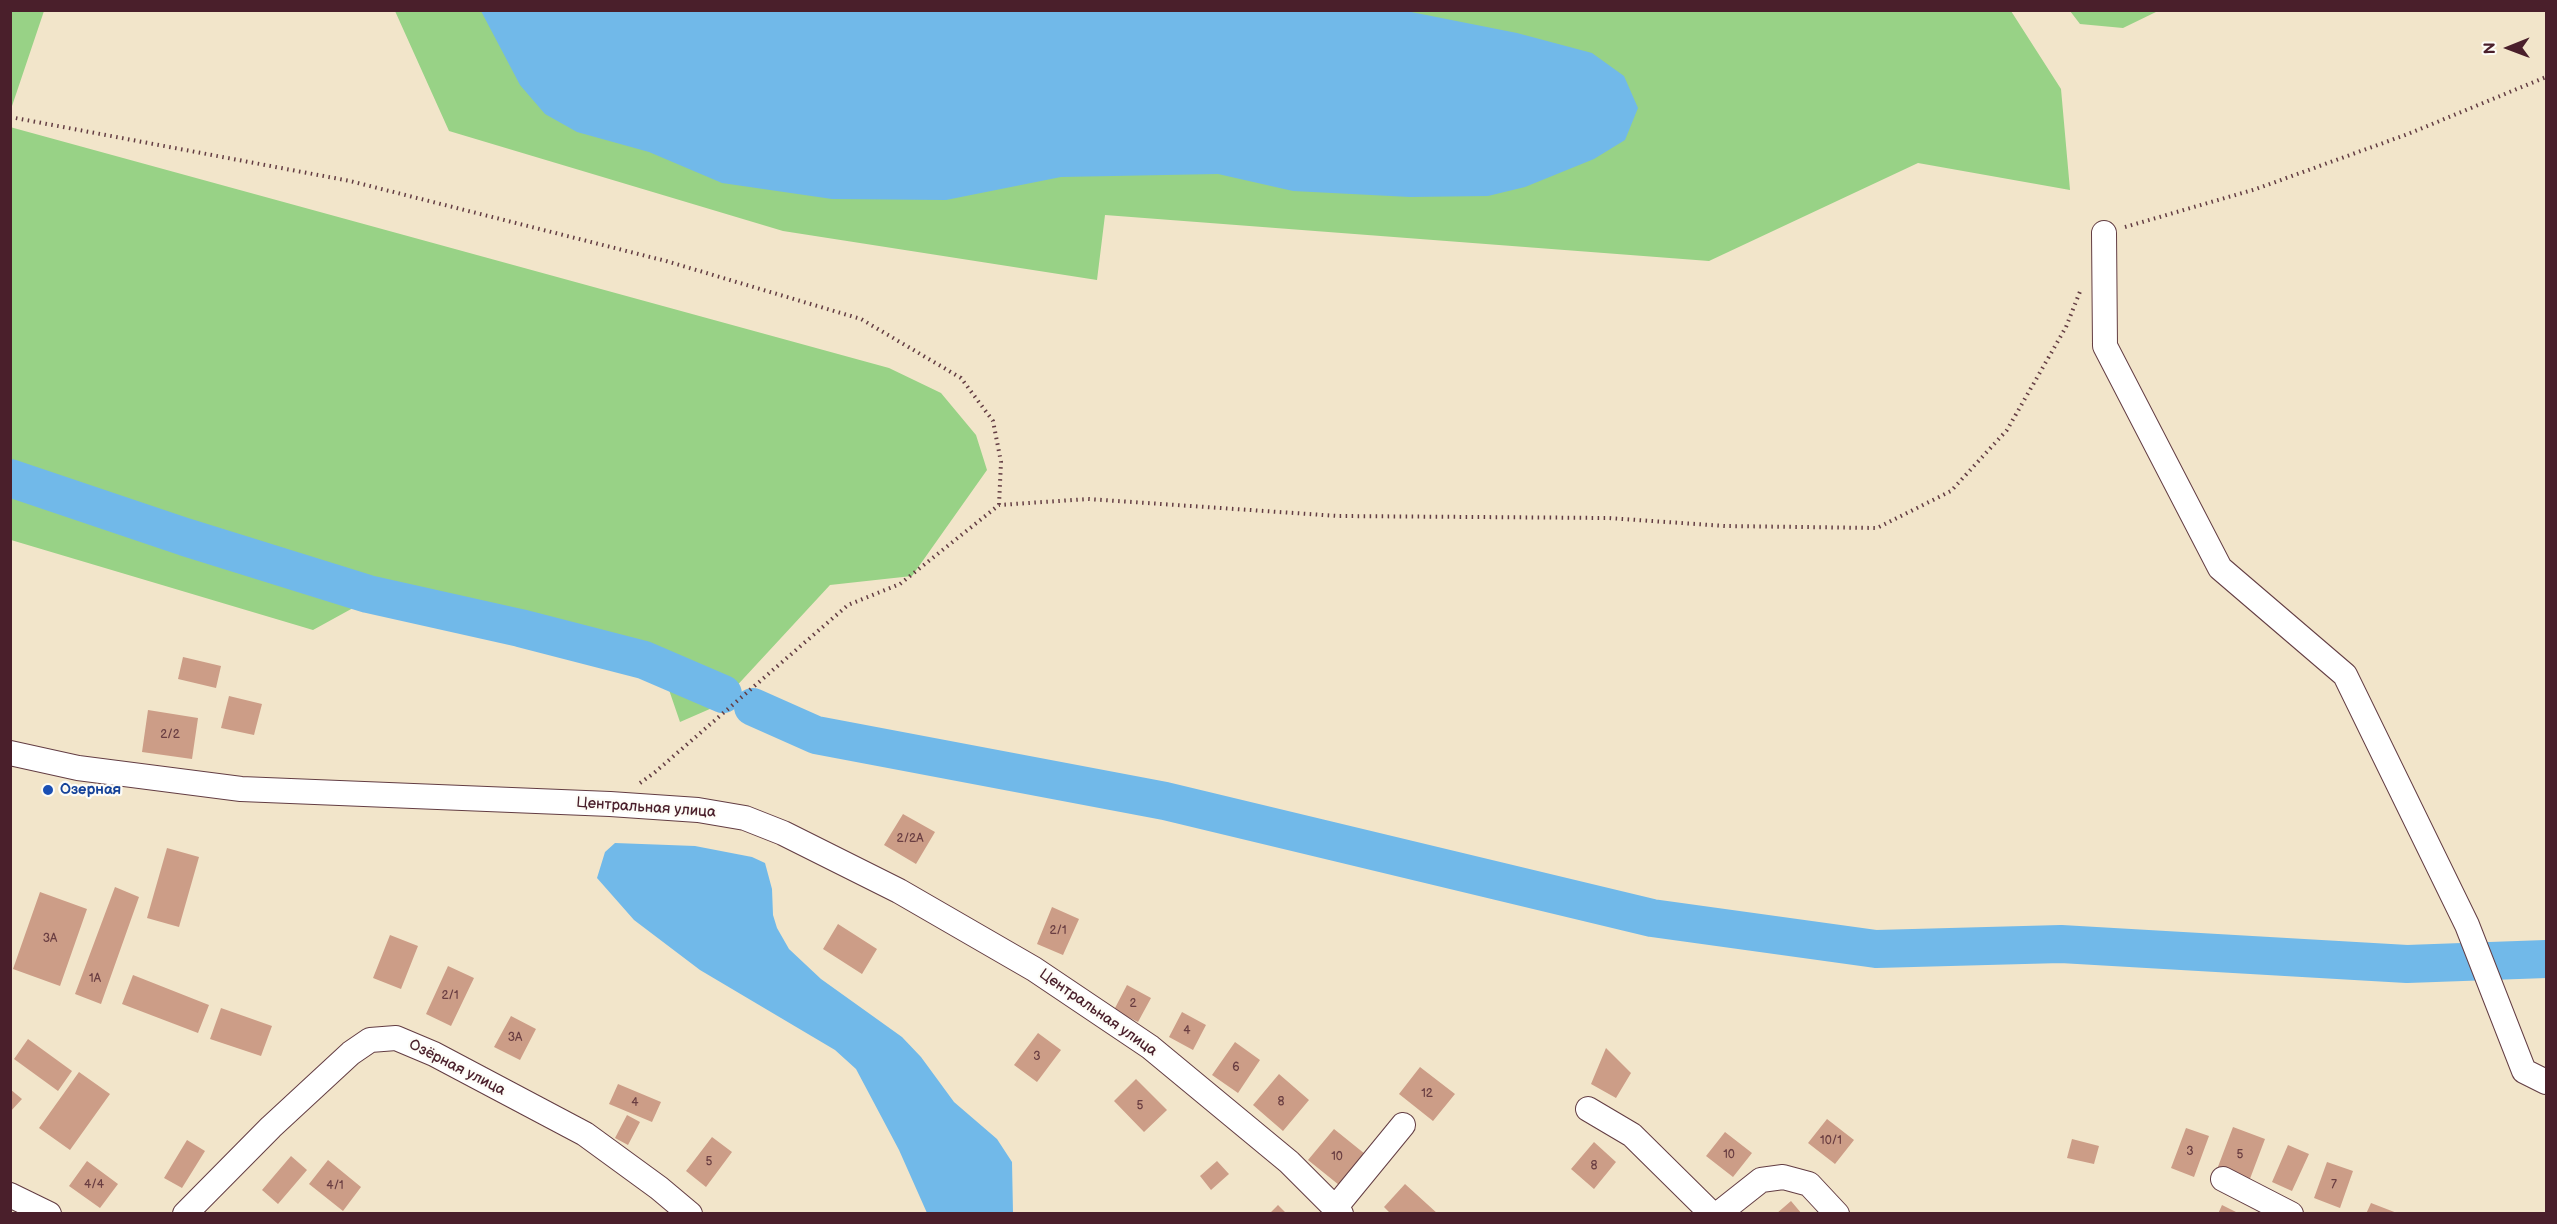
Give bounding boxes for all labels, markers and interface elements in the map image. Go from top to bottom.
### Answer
north arrow [2479,18,2539,78]
text: N [2481,42,2500,55]
house number: 2/2 [160,728,180,742]
place label: Озерная [60,781,121,799]
marker: Озерная [41,783,55,797]
street label: Центральная улица [576,794,716,822]
house number: 2/2А [897,832,923,846]
house number: 2/1 [1049,924,1067,938]
house number: 3А [43,932,57,946]
street label: Центральная улица [1036,966,1160,1060]
house number: 1А [89,972,101,986]
house number: 2/1 [441,989,459,1003]
house number: 2 [1129,997,1137,1011]
house number: 4 [1183,1024,1191,1038]
house number: 3А [508,1031,522,1045]
street label: Озёрная улица [406,1036,508,1100]
house number: 3 [1033,1050,1041,1064]
house number: 6 [1232,1061,1240,1075]
house number: 12 [1421,1087,1433,1101]
house number: 8 [1278,1095,1284,1109]
house number: 4 [631,1096,639,1110]
house number: 5 [1137,1099,1143,1113]
house number: 10/1 [1820,1134,1842,1148]
house number: 3 [2186,1145,2194,1159]
house number: 10 [1723,1148,1735,1162]
house number: 5 [2237,1148,2243,1162]
house number: 10 [1331,1150,1343,1164]
house number: 5 [706,1155,712,1169]
house number: 8 [1591,1159,1597,1173]
house number: 4/4 [84,1178,104,1192]
house number: 7 [2331,1178,2337,1192]
house number: 4/1 [326,1179,344,1193]

